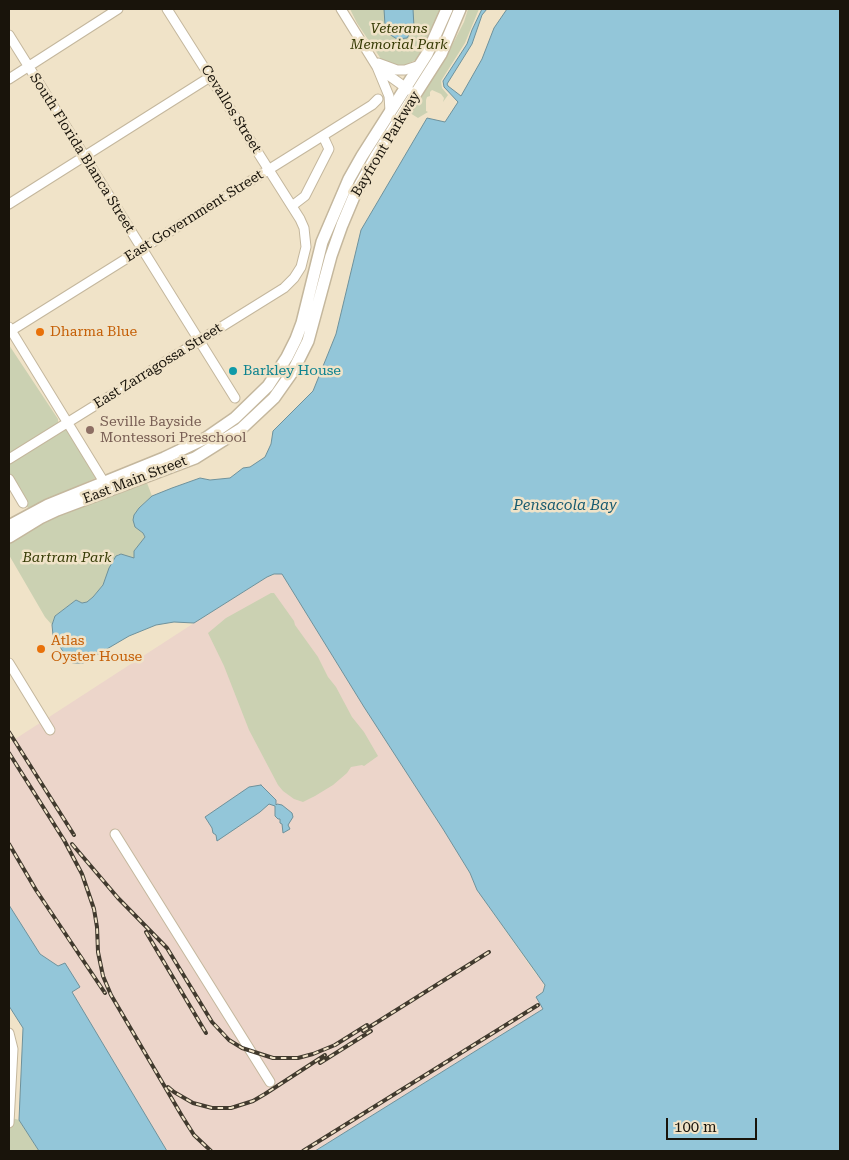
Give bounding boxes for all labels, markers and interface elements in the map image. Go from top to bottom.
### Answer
park label: Veterans Memorial Park [350,21,448,54]
street label: Cevallos Street [197,62,265,156]
street label: South Florida Blanca Street [26,70,138,236]
street label: Bayfront Parkway [348,88,424,200]
street label: East Government Street [122,166,266,266]
street label: East Zarragossa Street [91,320,225,412]
place label: Dharma Blue [50,324,137,340]
marker: Dharma Blue [34,326,46,338]
place label: Barkley House [243,363,341,379]
marker: Barkley House [227,365,239,377]
place label: Seville Bayside Montessori Preschool [100,414,246,447]
marker: Seville Bayside Montessori Preschool [84,424,96,436]
street label: East Main Street [81,452,189,508]
water label: Pensacola Bay [513,497,617,515]
park label: Bartram Park [22,550,112,566]
place label: Atlas Oyster House [51,633,142,666]
marker: Atlas Oyster House [35,643,47,655]
scale bar [669,1108,760,1140]
text: 100 m [674,1118,717,1136]

